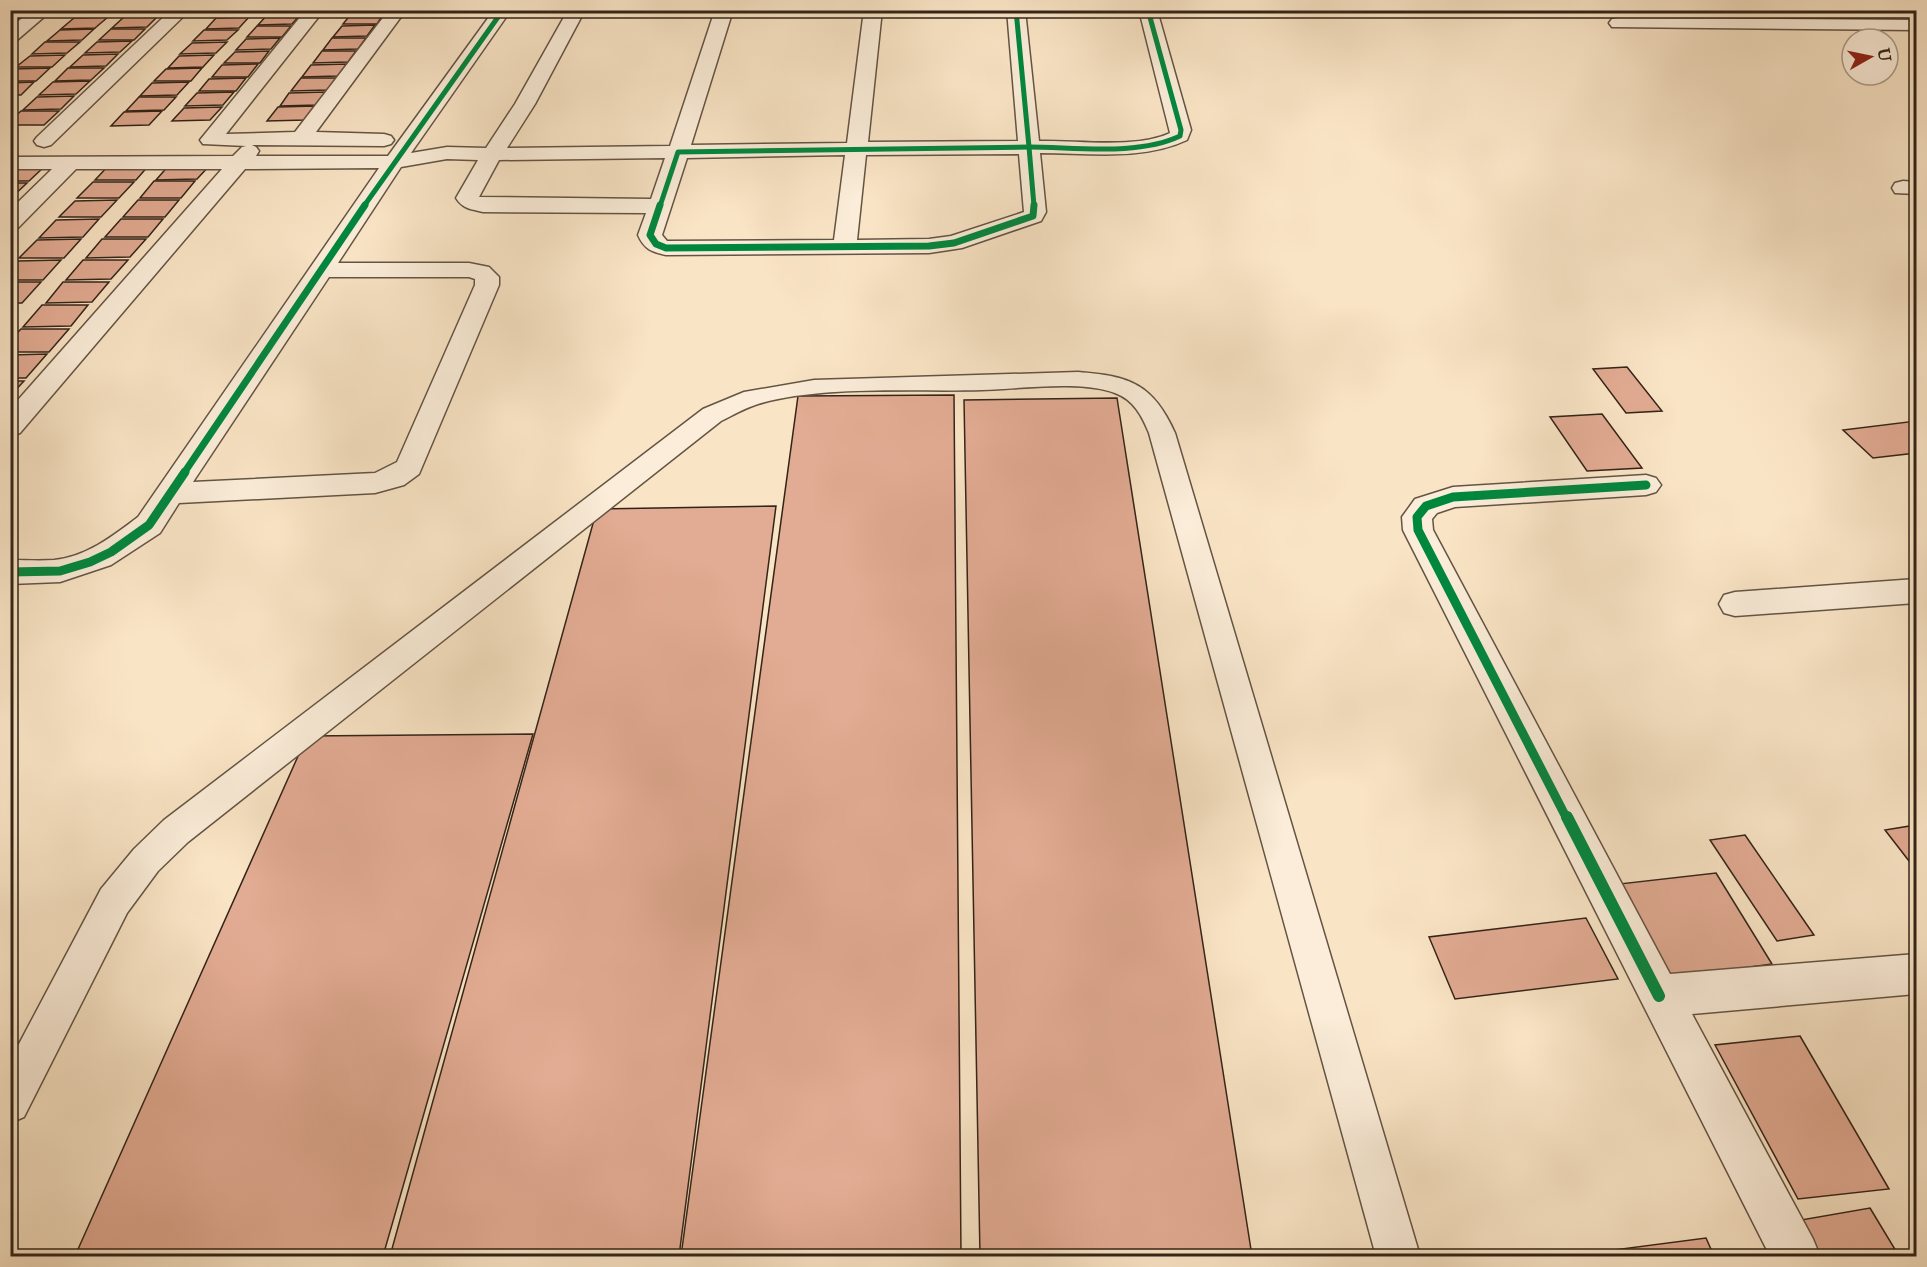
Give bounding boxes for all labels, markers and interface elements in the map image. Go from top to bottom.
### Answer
north arrow [1840,27,1900,87]
text: U [1873,47,1895,64]

